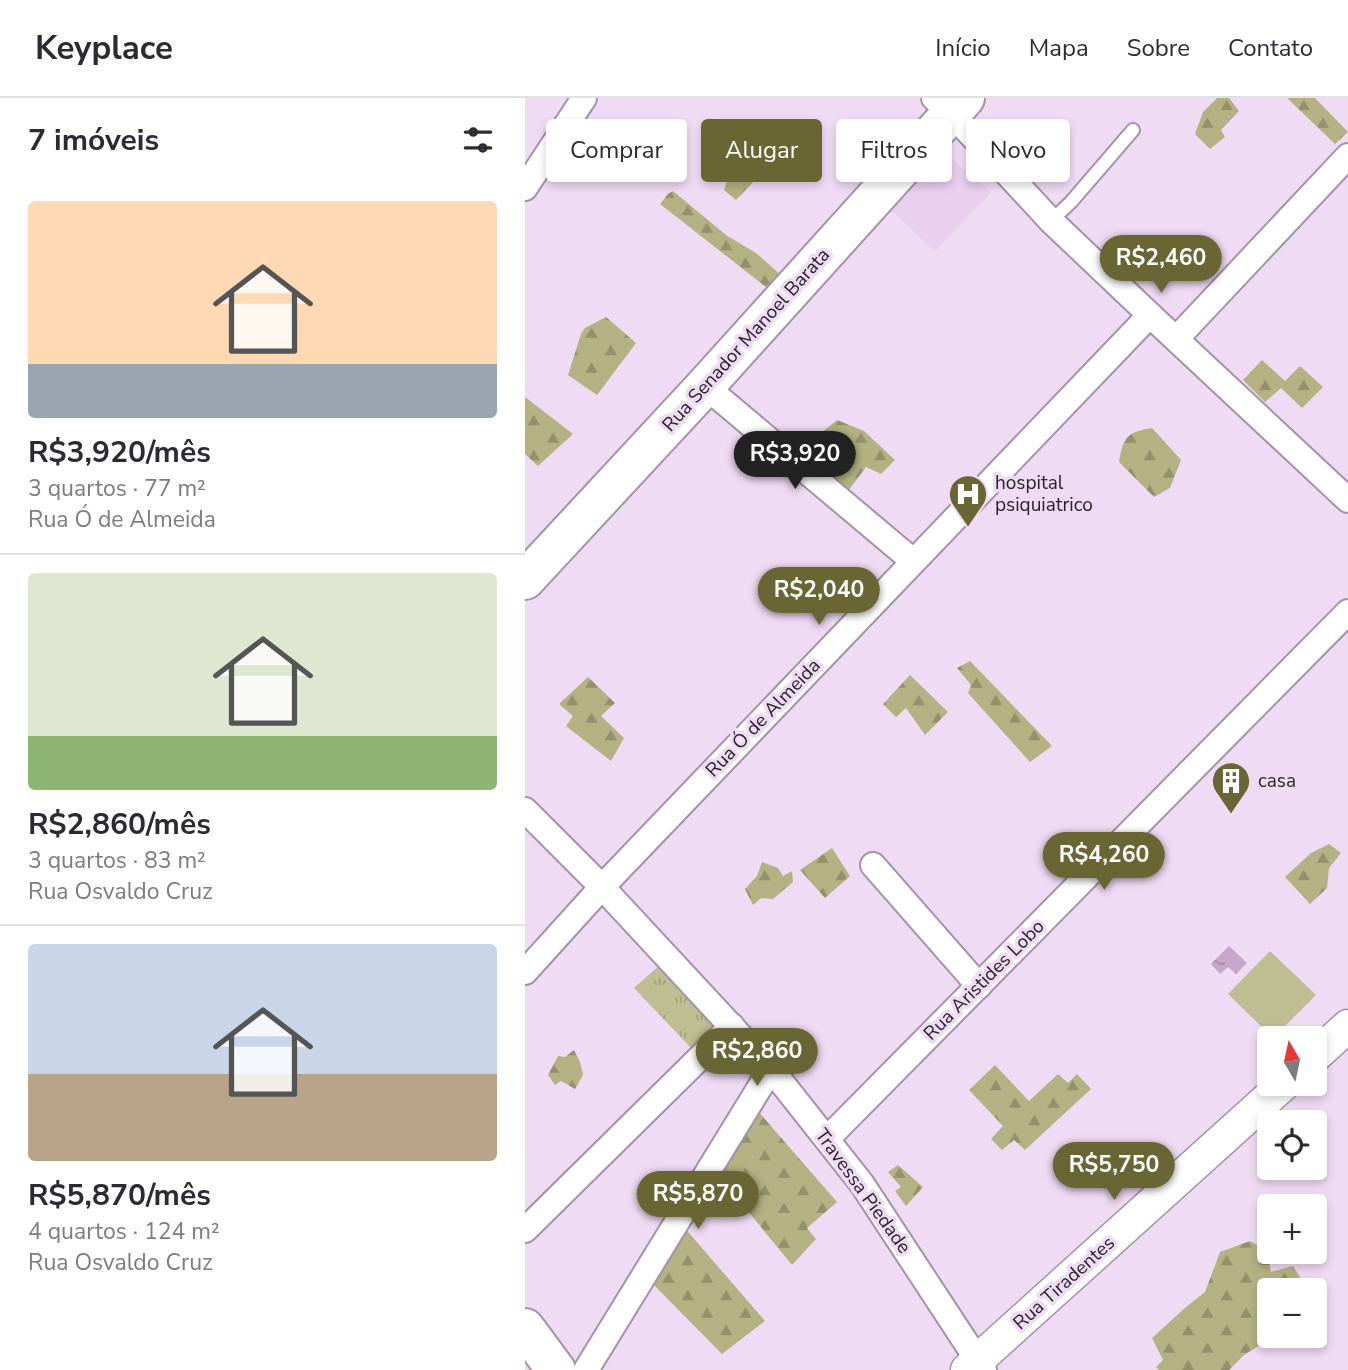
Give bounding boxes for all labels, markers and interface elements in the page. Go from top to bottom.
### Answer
text: Keyplace [35,26,173,71]
text: Início [935,32,991,64]
text: Mapa [1029,32,1089,64]
text: Sobre [1127,32,1190,64]
text: Contato [1228,32,1313,64]
chip: Comprar [546,119,687,182]
chip: Alugar [701,119,822,182]
chip: Filtros [836,119,952,182]
chip: Novo [966,119,1070,182]
text: 7 imóveis [28,120,159,161]
icon: filters [459,121,497,159]
pin: R$2,460 [1096,236,1226,295]
street label: Rua Senador Manoel Barata [656,242,836,438]
text: R$2,460 [1116,242,1206,273]
icon: home [200,246,326,372]
text: R$3,920/mês [28,432,211,473]
pin: R$3,920 [730,432,860,491]
text: R$3,920 [750,438,840,469]
place label: hospital psiquiatrico [995,470,1093,518]
text: 3 quartos · 77 m² [28,473,206,504]
hospital icon: hospital psiquiatrico [947,473,989,528]
text: Rua Ó de Almeida [28,504,216,535]
pin: R$2,040 [754,568,884,627]
text: R$2,040 [774,574,864,605]
icon: home [200,618,326,744]
street label: Rua Ó de Almeida [700,653,826,783]
building icon: casa [1210,760,1252,815]
place label: casa [1258,768,1296,794]
text: R$2,860/mês [28,804,211,845]
pin: R$4,260 [1039,832,1169,892]
text: R$4,260 [1059,839,1149,870]
text: 3 quartos · 83 m² [28,845,206,876]
text: Rua Osvaldo Cruz [28,876,213,907]
street label: Rua Aristides Lobo [918,914,1050,1046]
icon: home [200,989,326,1115]
north arrow [1257,1026,1327,1096]
map controls [1257,1026,1327,1348]
pin: R$2,860 [692,1028,822,1088]
text: R$2,860 [712,1035,802,1066]
button: locate [1257,1110,1327,1180]
street label: Travessa Piedade [809,1123,917,1259]
pin: R$5,750 [1049,1142,1179,1202]
text: R$5,750 [1069,1149,1159,1180]
pin: R$5,870 [633,1172,763,1231]
text: R$5,870/mês [28,1175,211,1216]
text: R$5,870 [653,1178,743,1209]
button: + [1257,1194,1327,1264]
text: 4 quartos · 124 m² [28,1216,220,1247]
street label: Rua Tiradentes [1007,1230,1121,1336]
text: Rua Osvaldo Cruz [28,1247,213,1278]
button: − [1257,1278,1327,1348]

